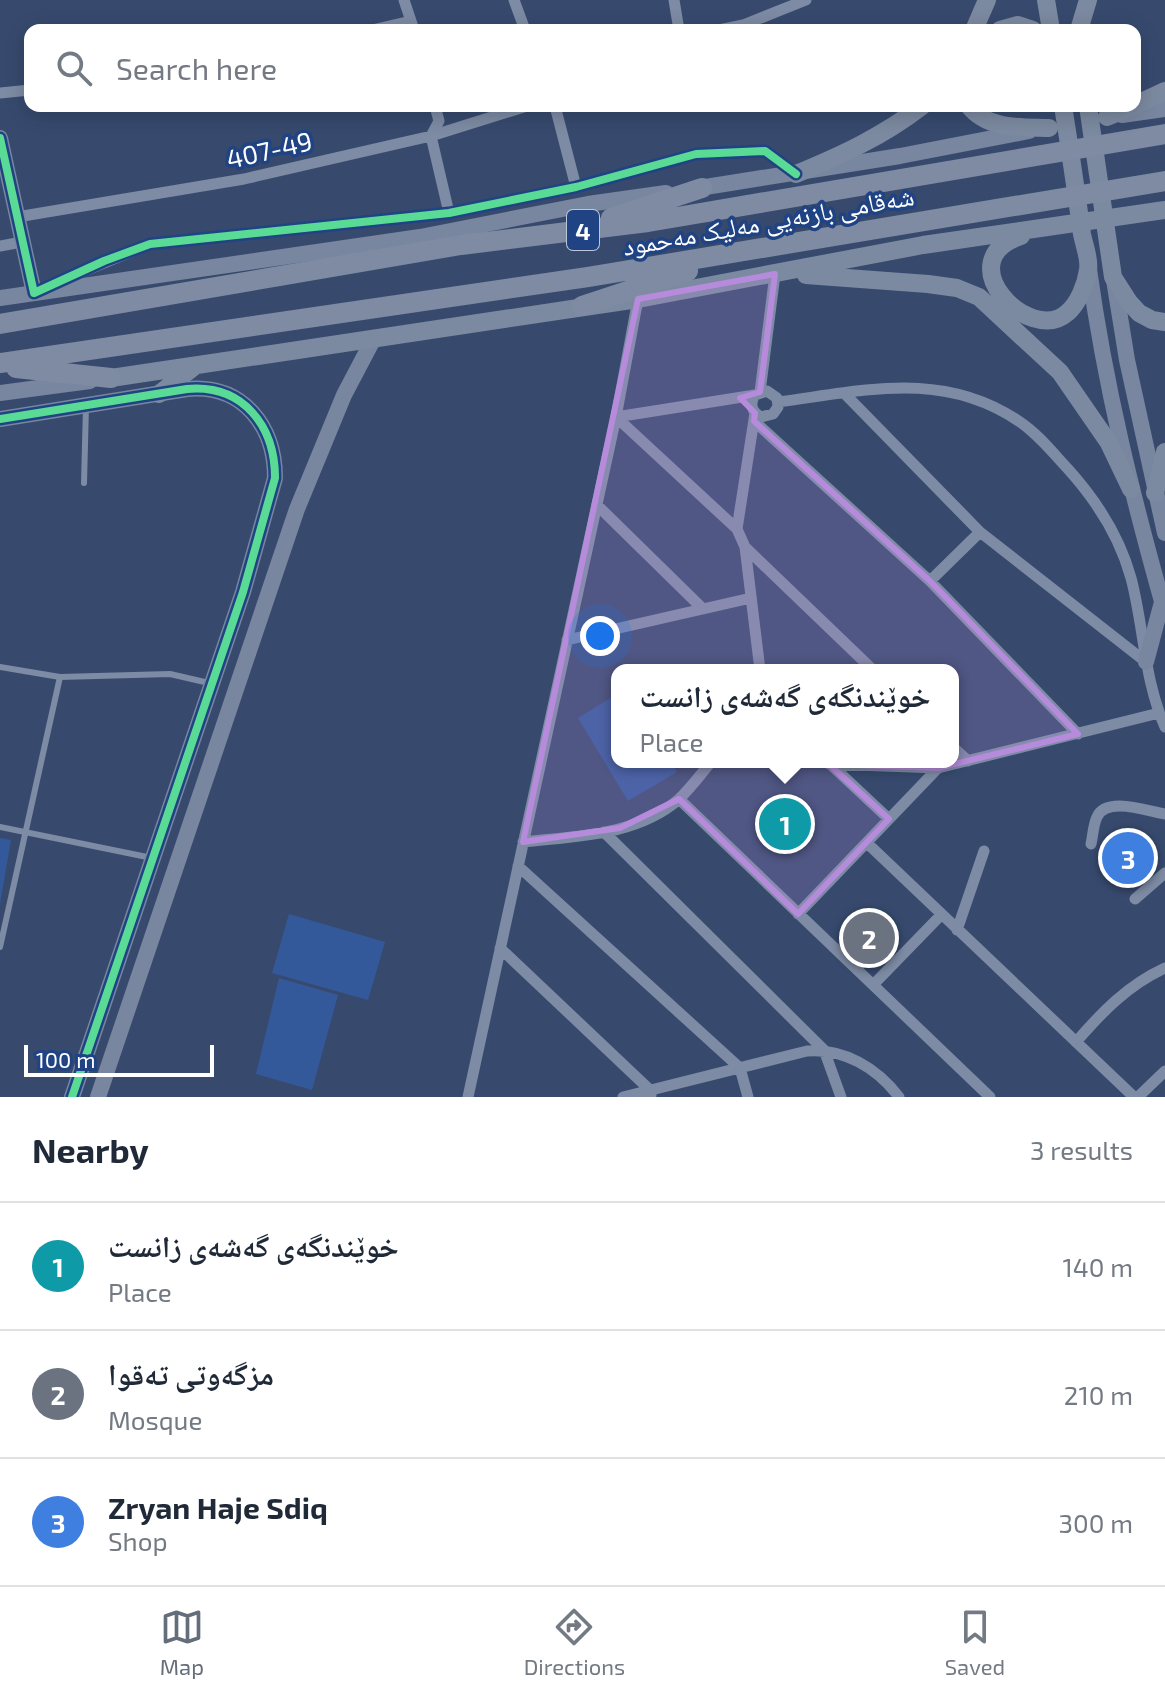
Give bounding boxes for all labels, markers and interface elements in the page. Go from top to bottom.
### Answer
search box [24,24,1141,112]
icon: search [52,46,96,90]
text: Search here [116,50,277,86]
street label: 407-49 [223,124,315,174]
street label: شەقامی بازنەیی مەلیک مەحمود [620,179,916,263]
road number: 4 [567,210,599,250]
your location [580,616,620,656]
popup [611,664,959,768]
text: خوێندنگەی گەشەی زانست [640,677,930,713]
text: Place [640,726,703,757]
pin: 1 [759,794,811,854]
pin: 3 [1102,828,1154,888]
pin: 2 [843,908,895,968]
scale bar [24,1041,214,1077]
text: 100 m [36,1046,95,1072]
text: Nearby [32,1129,149,1170]
text: 3 results [1030,1134,1133,1165]
text: خوێندنگەی گەشەی زانست [108,1227,399,1263]
text: 1 [52,1251,64,1282]
text: 140 m [1062,1251,1133,1282]
text: Place [108,1276,172,1307]
text: مزگەوتی تەقوا [108,1355,274,1391]
text: 2 [50,1379,66,1410]
text: 210 m [1064,1379,1133,1410]
text: Mosque [108,1404,202,1435]
text: Zryan Haje Sdiq [108,1489,328,1525]
text: 3 [51,1507,65,1538]
text: 300 m [1059,1507,1133,1538]
text: Shop [108,1525,168,1556]
tab: Map [160,1605,204,1679]
tab: Directions [524,1605,625,1679]
tab: Saved [945,1605,1005,1679]

